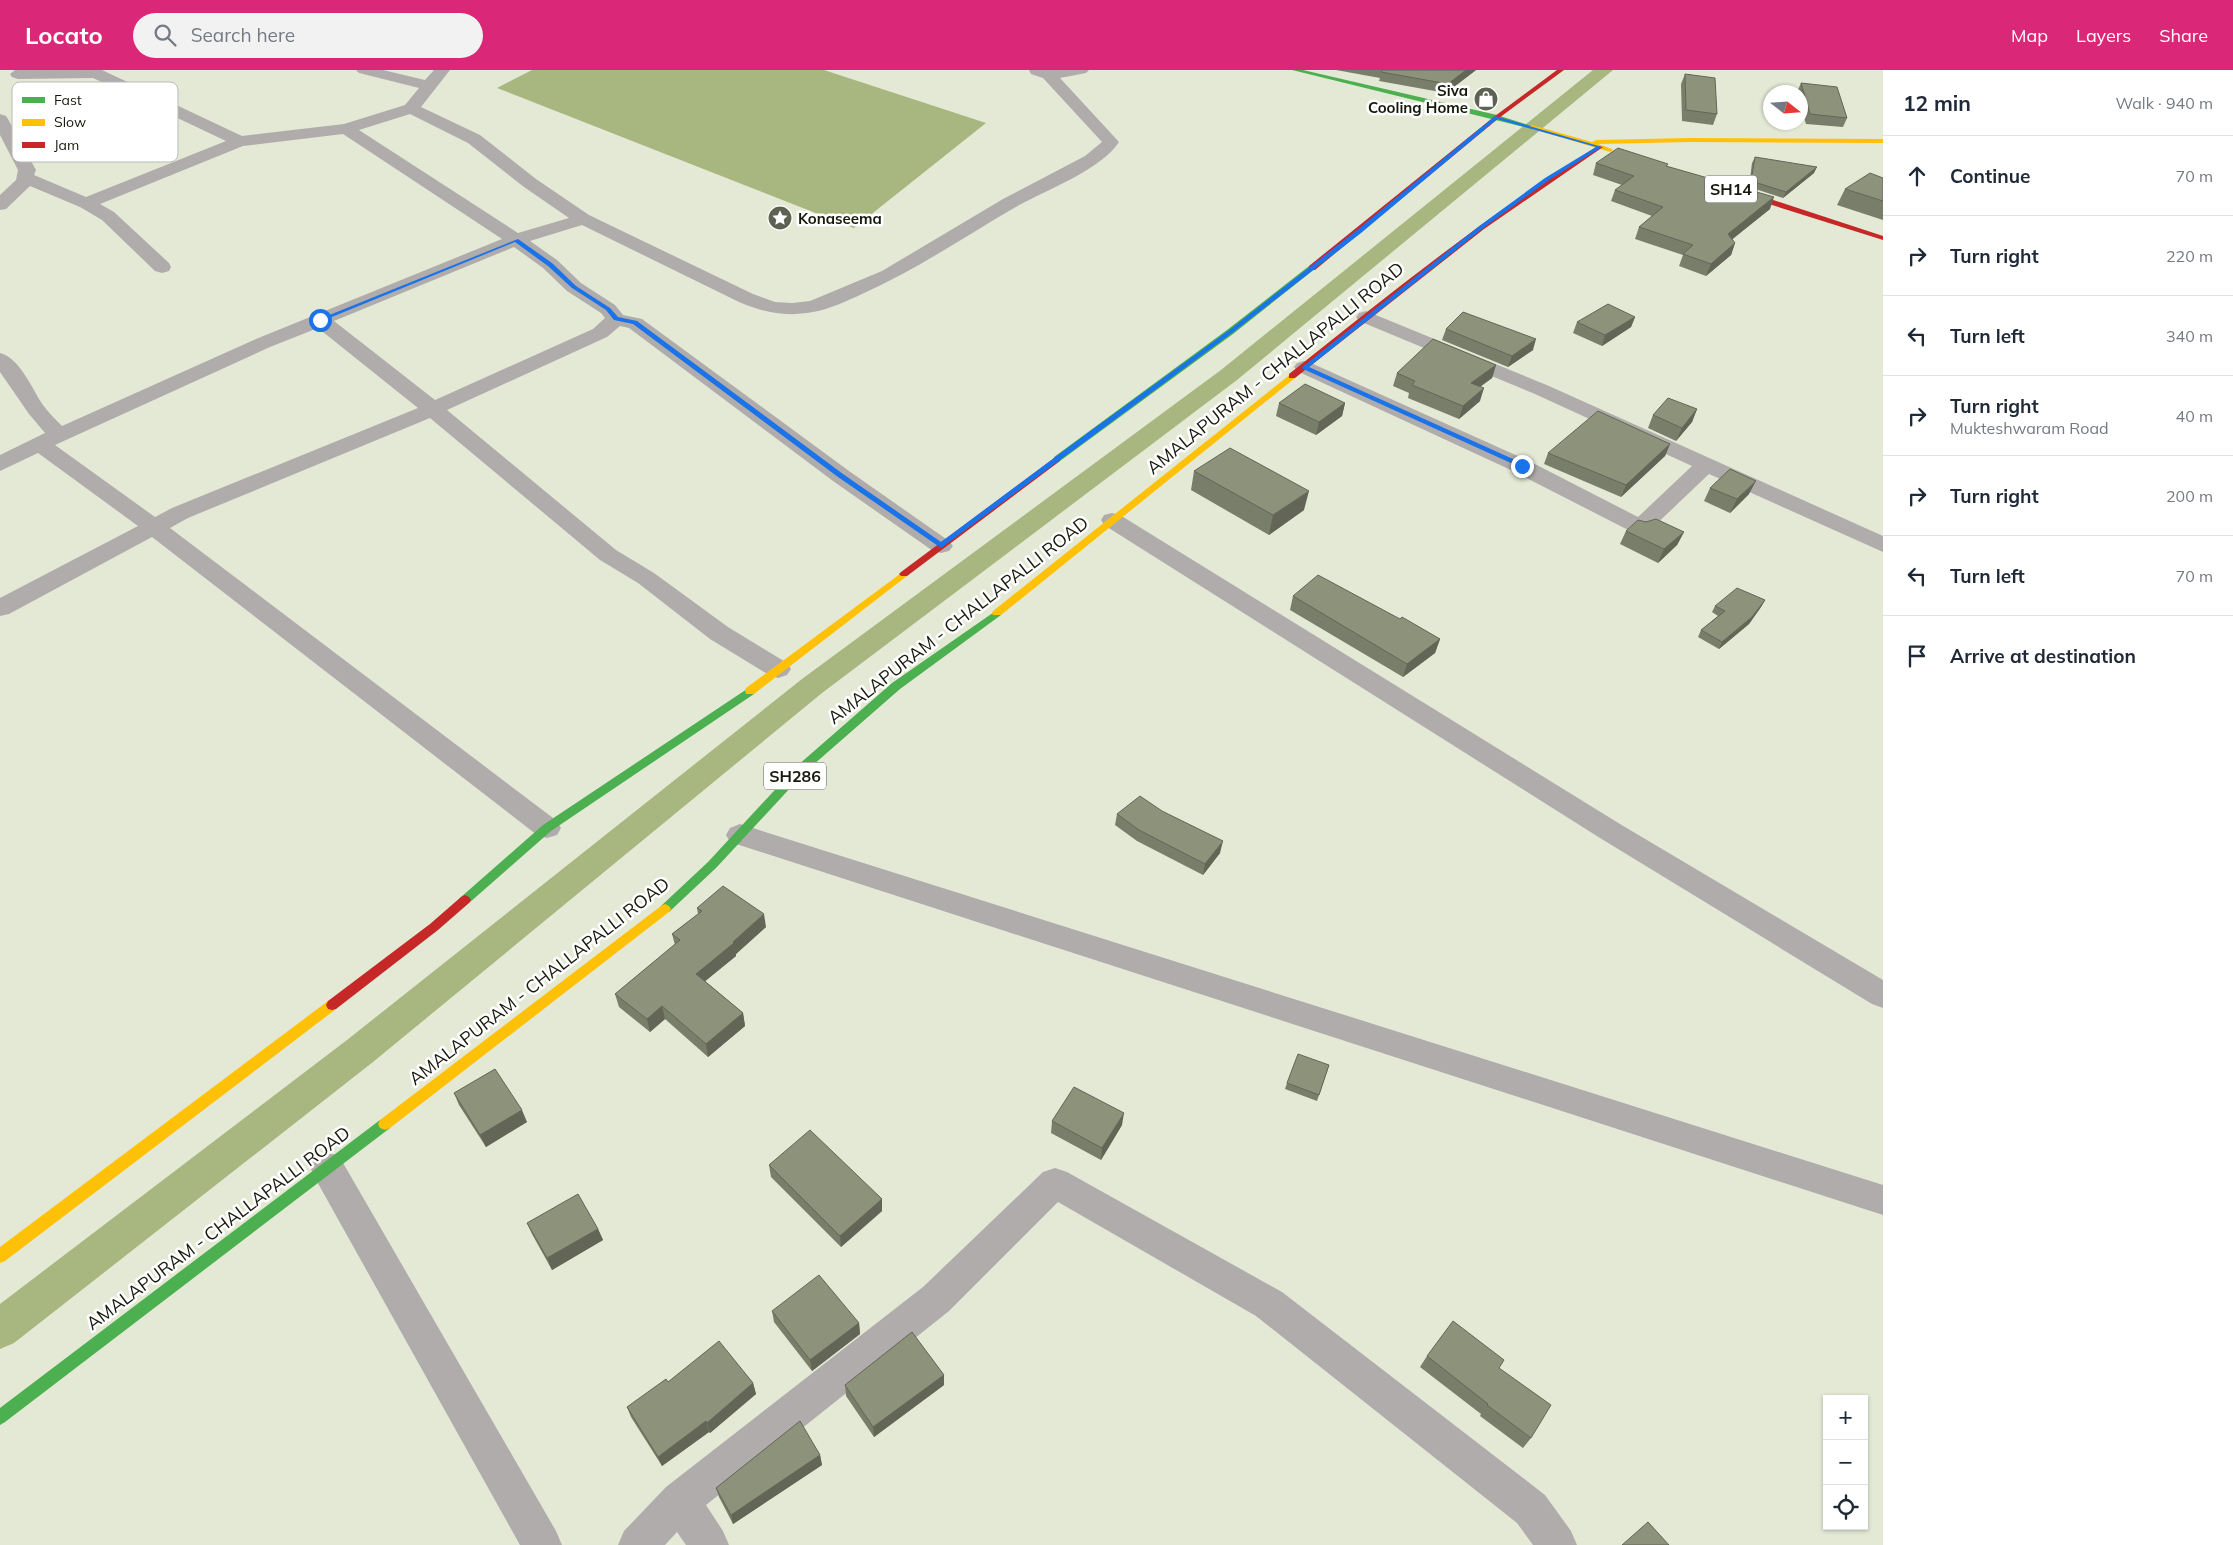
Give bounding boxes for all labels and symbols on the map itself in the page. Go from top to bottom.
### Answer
place label: Siva Cooling Home [1368,81,1468,117]
legend [12,82,178,162]
north arrow [1763,85,1808,130]
shop icon: Siva Cooling Home [1473,86,1499,112]
text: Fast [54,91,82,109]
text: Slow [54,113,86,131]
text: Jam [54,136,79,154]
road number: SH14 [1705,176,1757,202]
place icon: Konaseema [767,205,793,231]
place label: Konaseema [798,209,882,228]
street label: AMALAPURAM - CHALLAPALLI ROAD [1142,257,1408,479]
route start [309,309,332,332]
route end [1511,455,1534,478]
street label: AMALAPURAM - CHALLAPALLI ROAD [823,511,1093,729]
road number: SH286 [764,762,826,789]
street label: AMALAPURAM - CHALLAPALLI ROAD [404,872,674,1090]
street label: AMALAPURAM - CHALLAPALLI ROAD [81,1121,355,1335]

